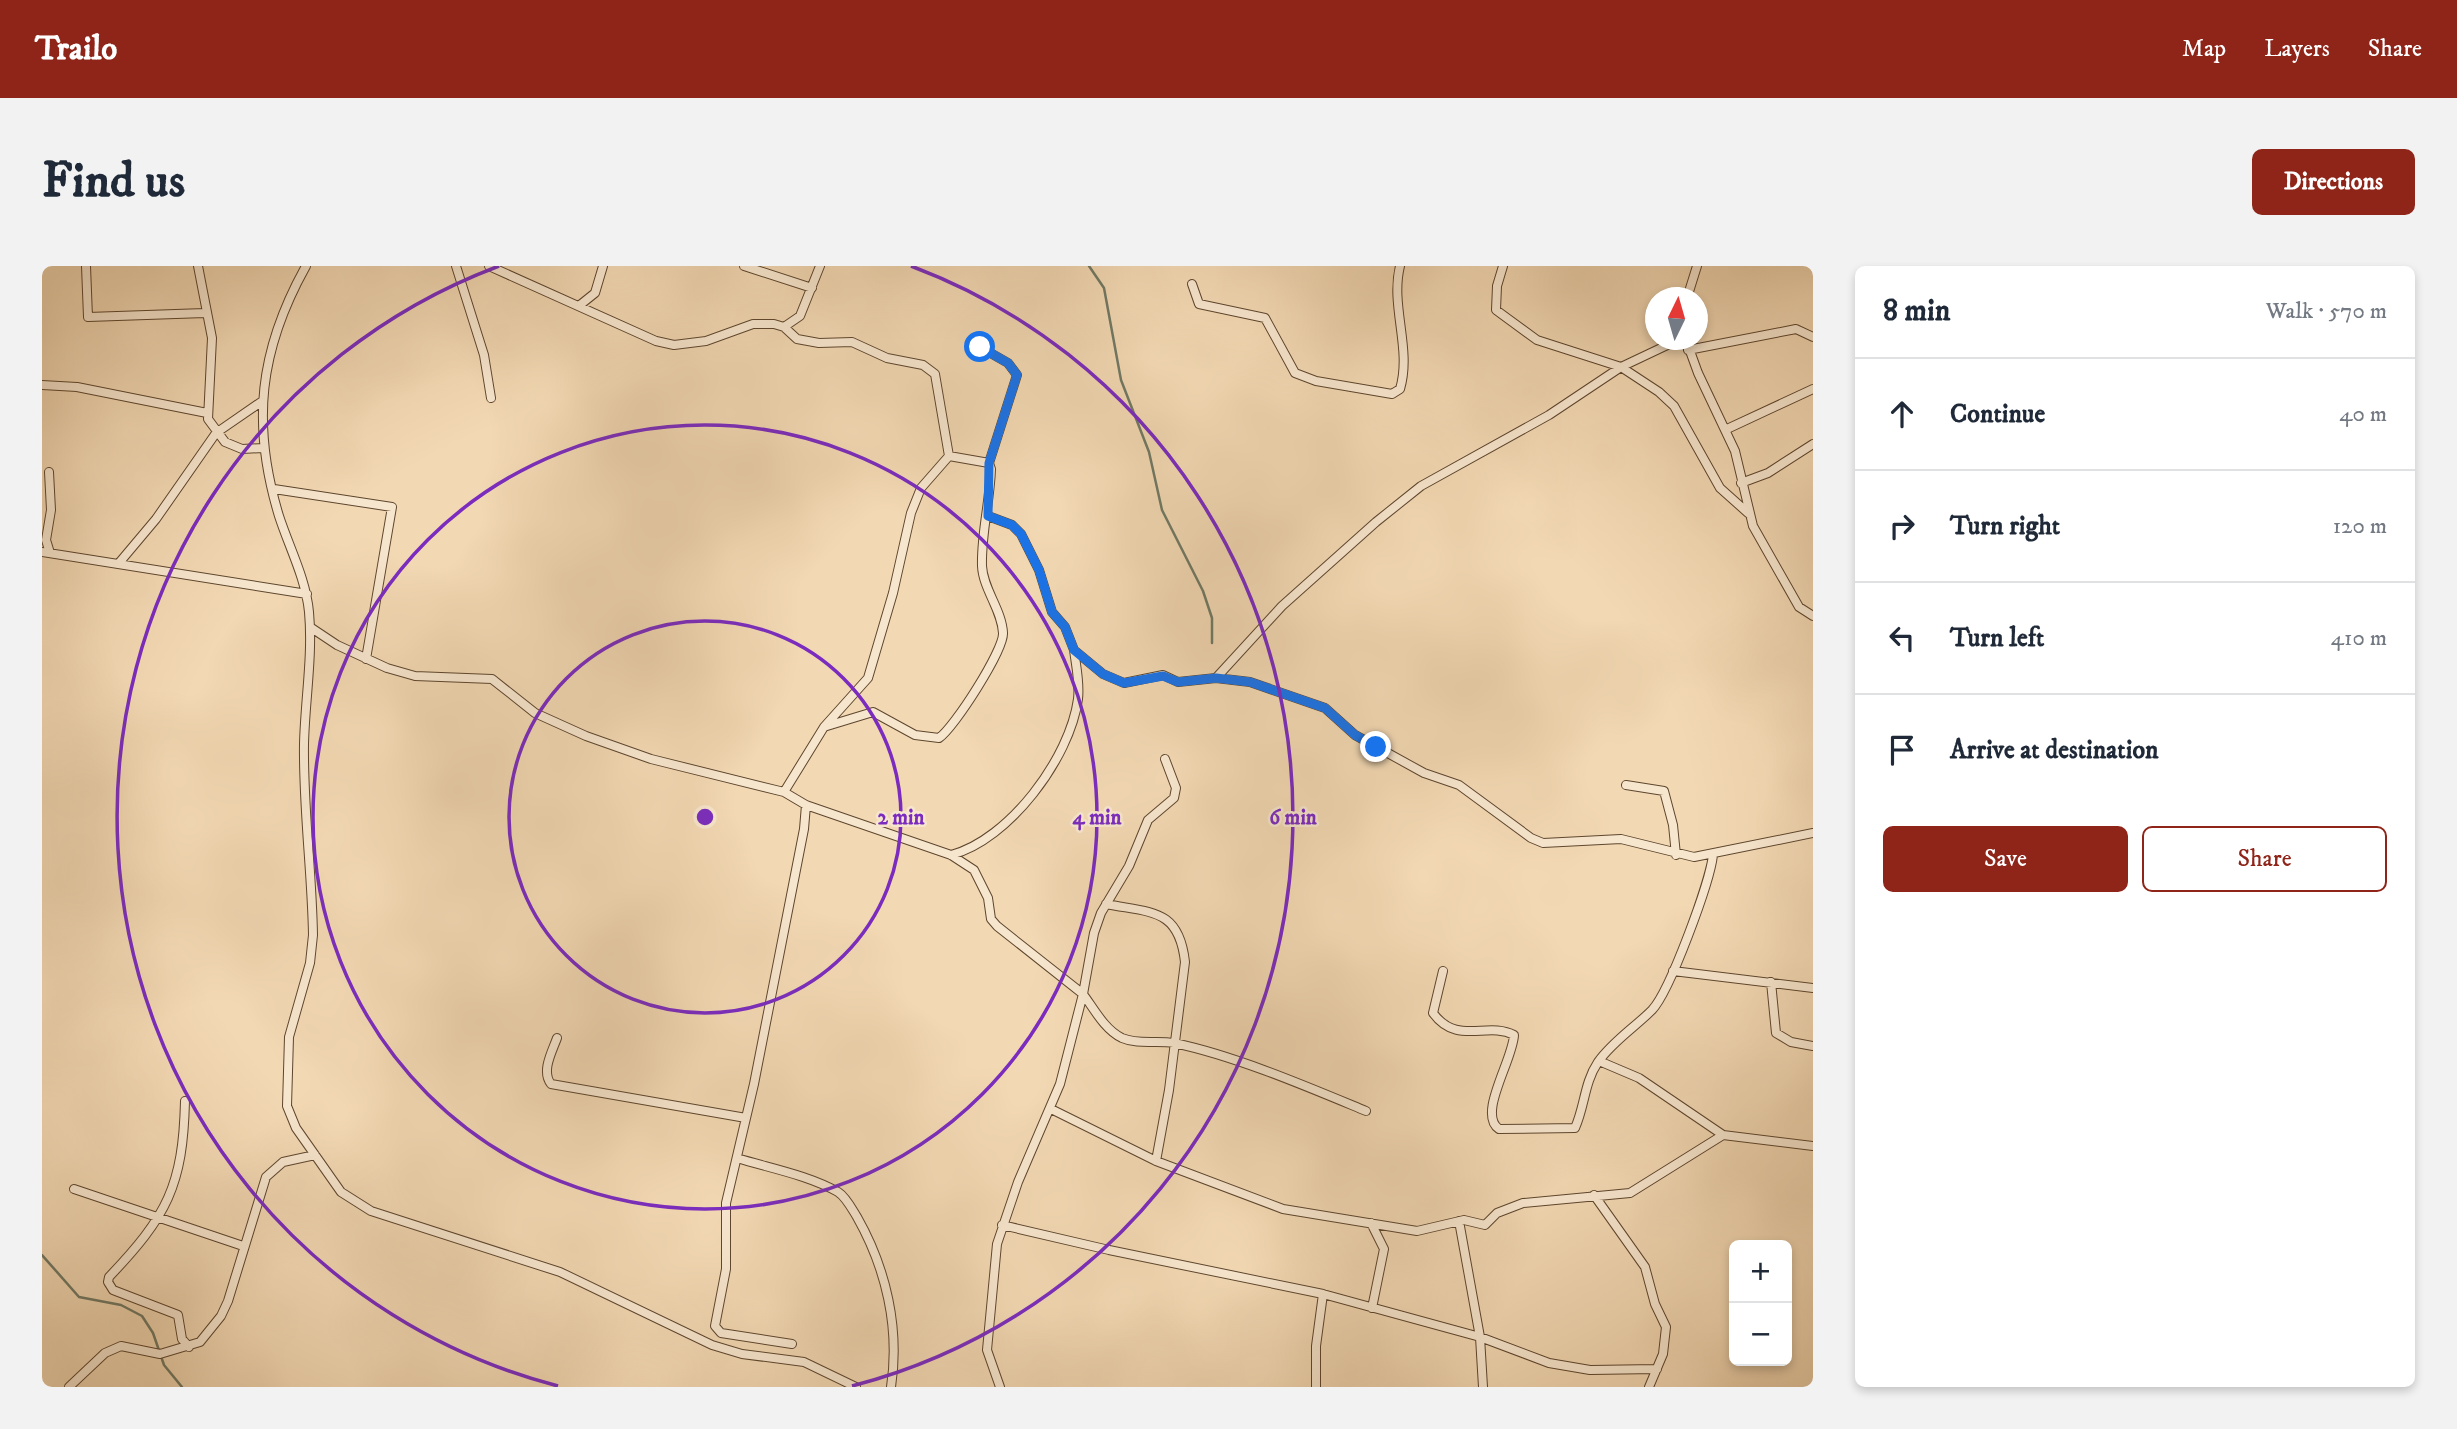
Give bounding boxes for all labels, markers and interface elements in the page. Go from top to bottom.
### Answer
text: Trailo [35,29,117,70]
text: Map [2182,34,2226,64]
text: Layers [2264,34,2330,64]
text: Share [2368,34,2422,64]
button: Directions [2252,149,2415,215]
text: Find us [42,151,185,213]
north arrow [1645,287,1708,350]
text: 8 min [1883,293,1950,330]
text: Walk · 570 m [2266,297,2387,326]
route start [964,331,995,362]
icon: ahead [1883,395,1921,433]
text: Continue [1950,398,2045,431]
text: 40 m [2339,400,2387,429]
icon: right [1883,507,1921,545]
text: Turn right [1950,510,2060,543]
text: 120 m [2333,512,2387,541]
icon: left [1883,619,1921,657]
text: Turn left [1950,622,2044,655]
text: 410 m [2331,624,2387,653]
route end [1360,731,1391,762]
icon: arrive [1883,731,1921,769]
text: Arrive at destination [1950,734,2159,767]
centre of rings [693,805,717,829]
text: 2 min [878,805,926,831]
text: 4 min [1073,805,1122,831]
text: 6 min [1269,805,1318,831]
button: Save [1883,826,2128,892]
button: Share [2142,826,2387,892]
map controls [1729,1240,1792,1366]
button: + [1729,1240,1792,1303]
button: − [1729,1303,1792,1366]

